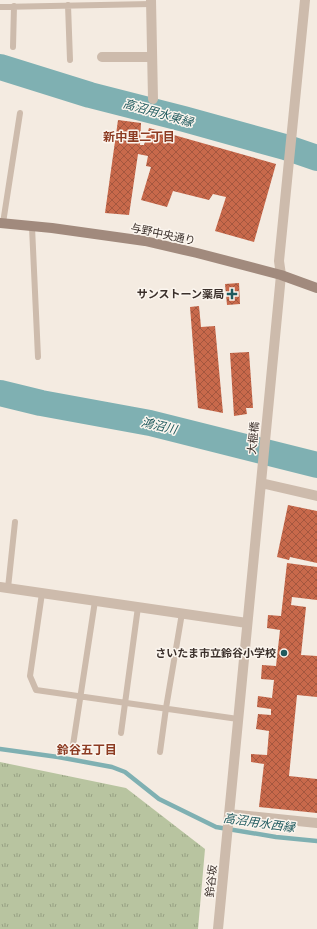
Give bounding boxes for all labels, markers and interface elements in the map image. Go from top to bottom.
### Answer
water label: 高沼用水東縁 [122,96,196,129]
district label: 新中里二丁目 [103,130,175,143]
street label: 与野中央通り [129,221,197,247]
place label: サンストーン薬局 [137,289,224,300]
marker: サンストーン薬局 [227,289,237,299]
water label: 鴻沼川 [140,415,180,436]
street label: 大榧橋 [245,421,261,455]
place label: さいたま市立鈴谷小学校 [155,647,276,659]
marker: さいたま市立鈴谷小学校 [279,648,289,658]
district label: 鈴谷五丁目 [56,743,117,756]
water label: 高沼用水西縁 [223,811,298,834]
street label: 鈴谷坂 [203,864,219,898]

